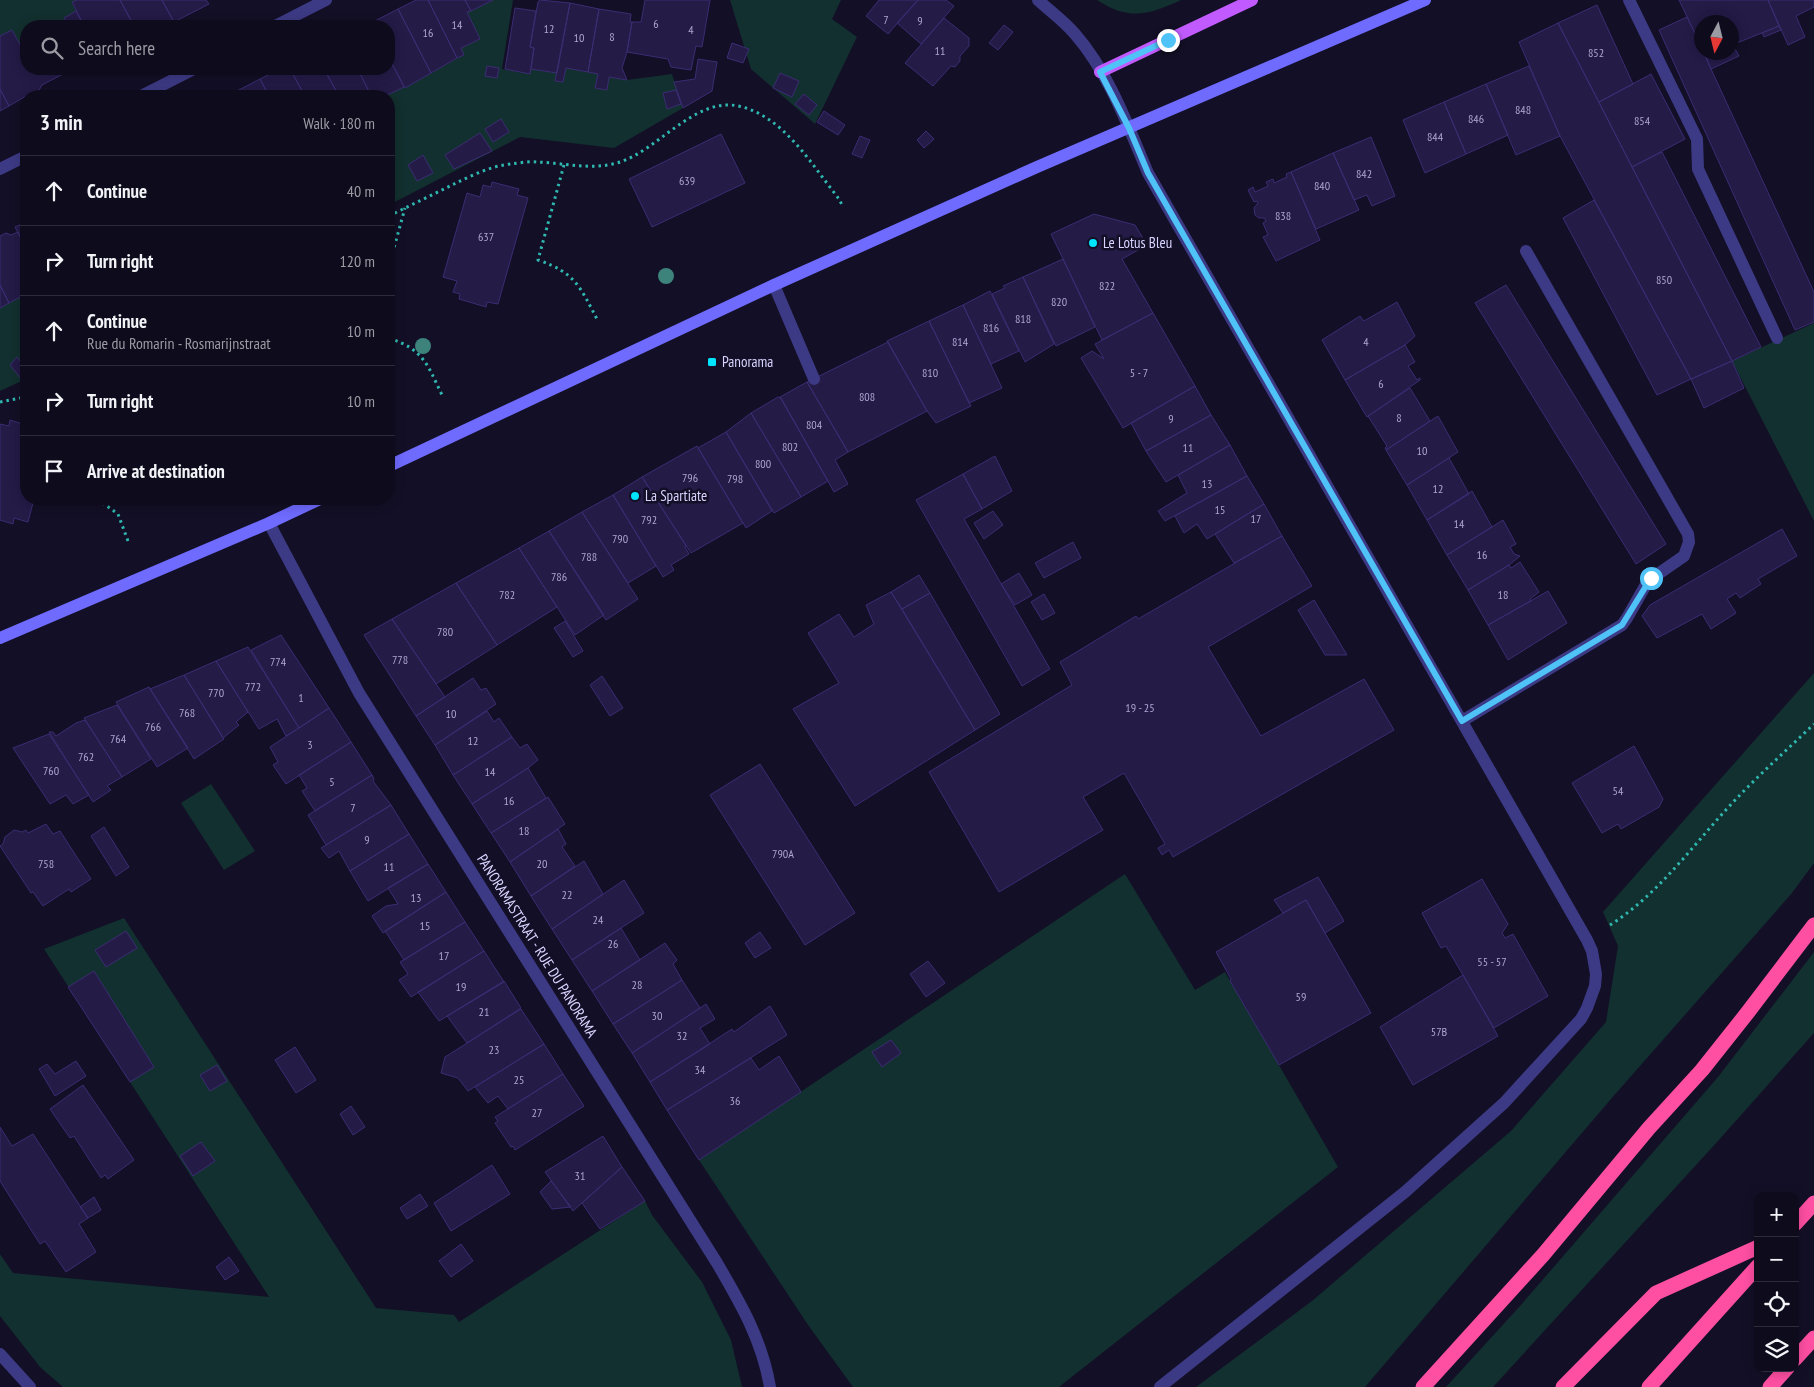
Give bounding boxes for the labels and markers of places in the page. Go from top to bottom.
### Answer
place label: Le Lotus Bleu [1103,233,1172,252]
marker: Le Lotus Bleu [1087,237,1099,249]
place label: Panorama [722,352,773,371]
marker: Panorama [706,356,718,368]
place label: La Spartiate [645,486,707,505]
marker: La Spartiate [629,490,641,502]

